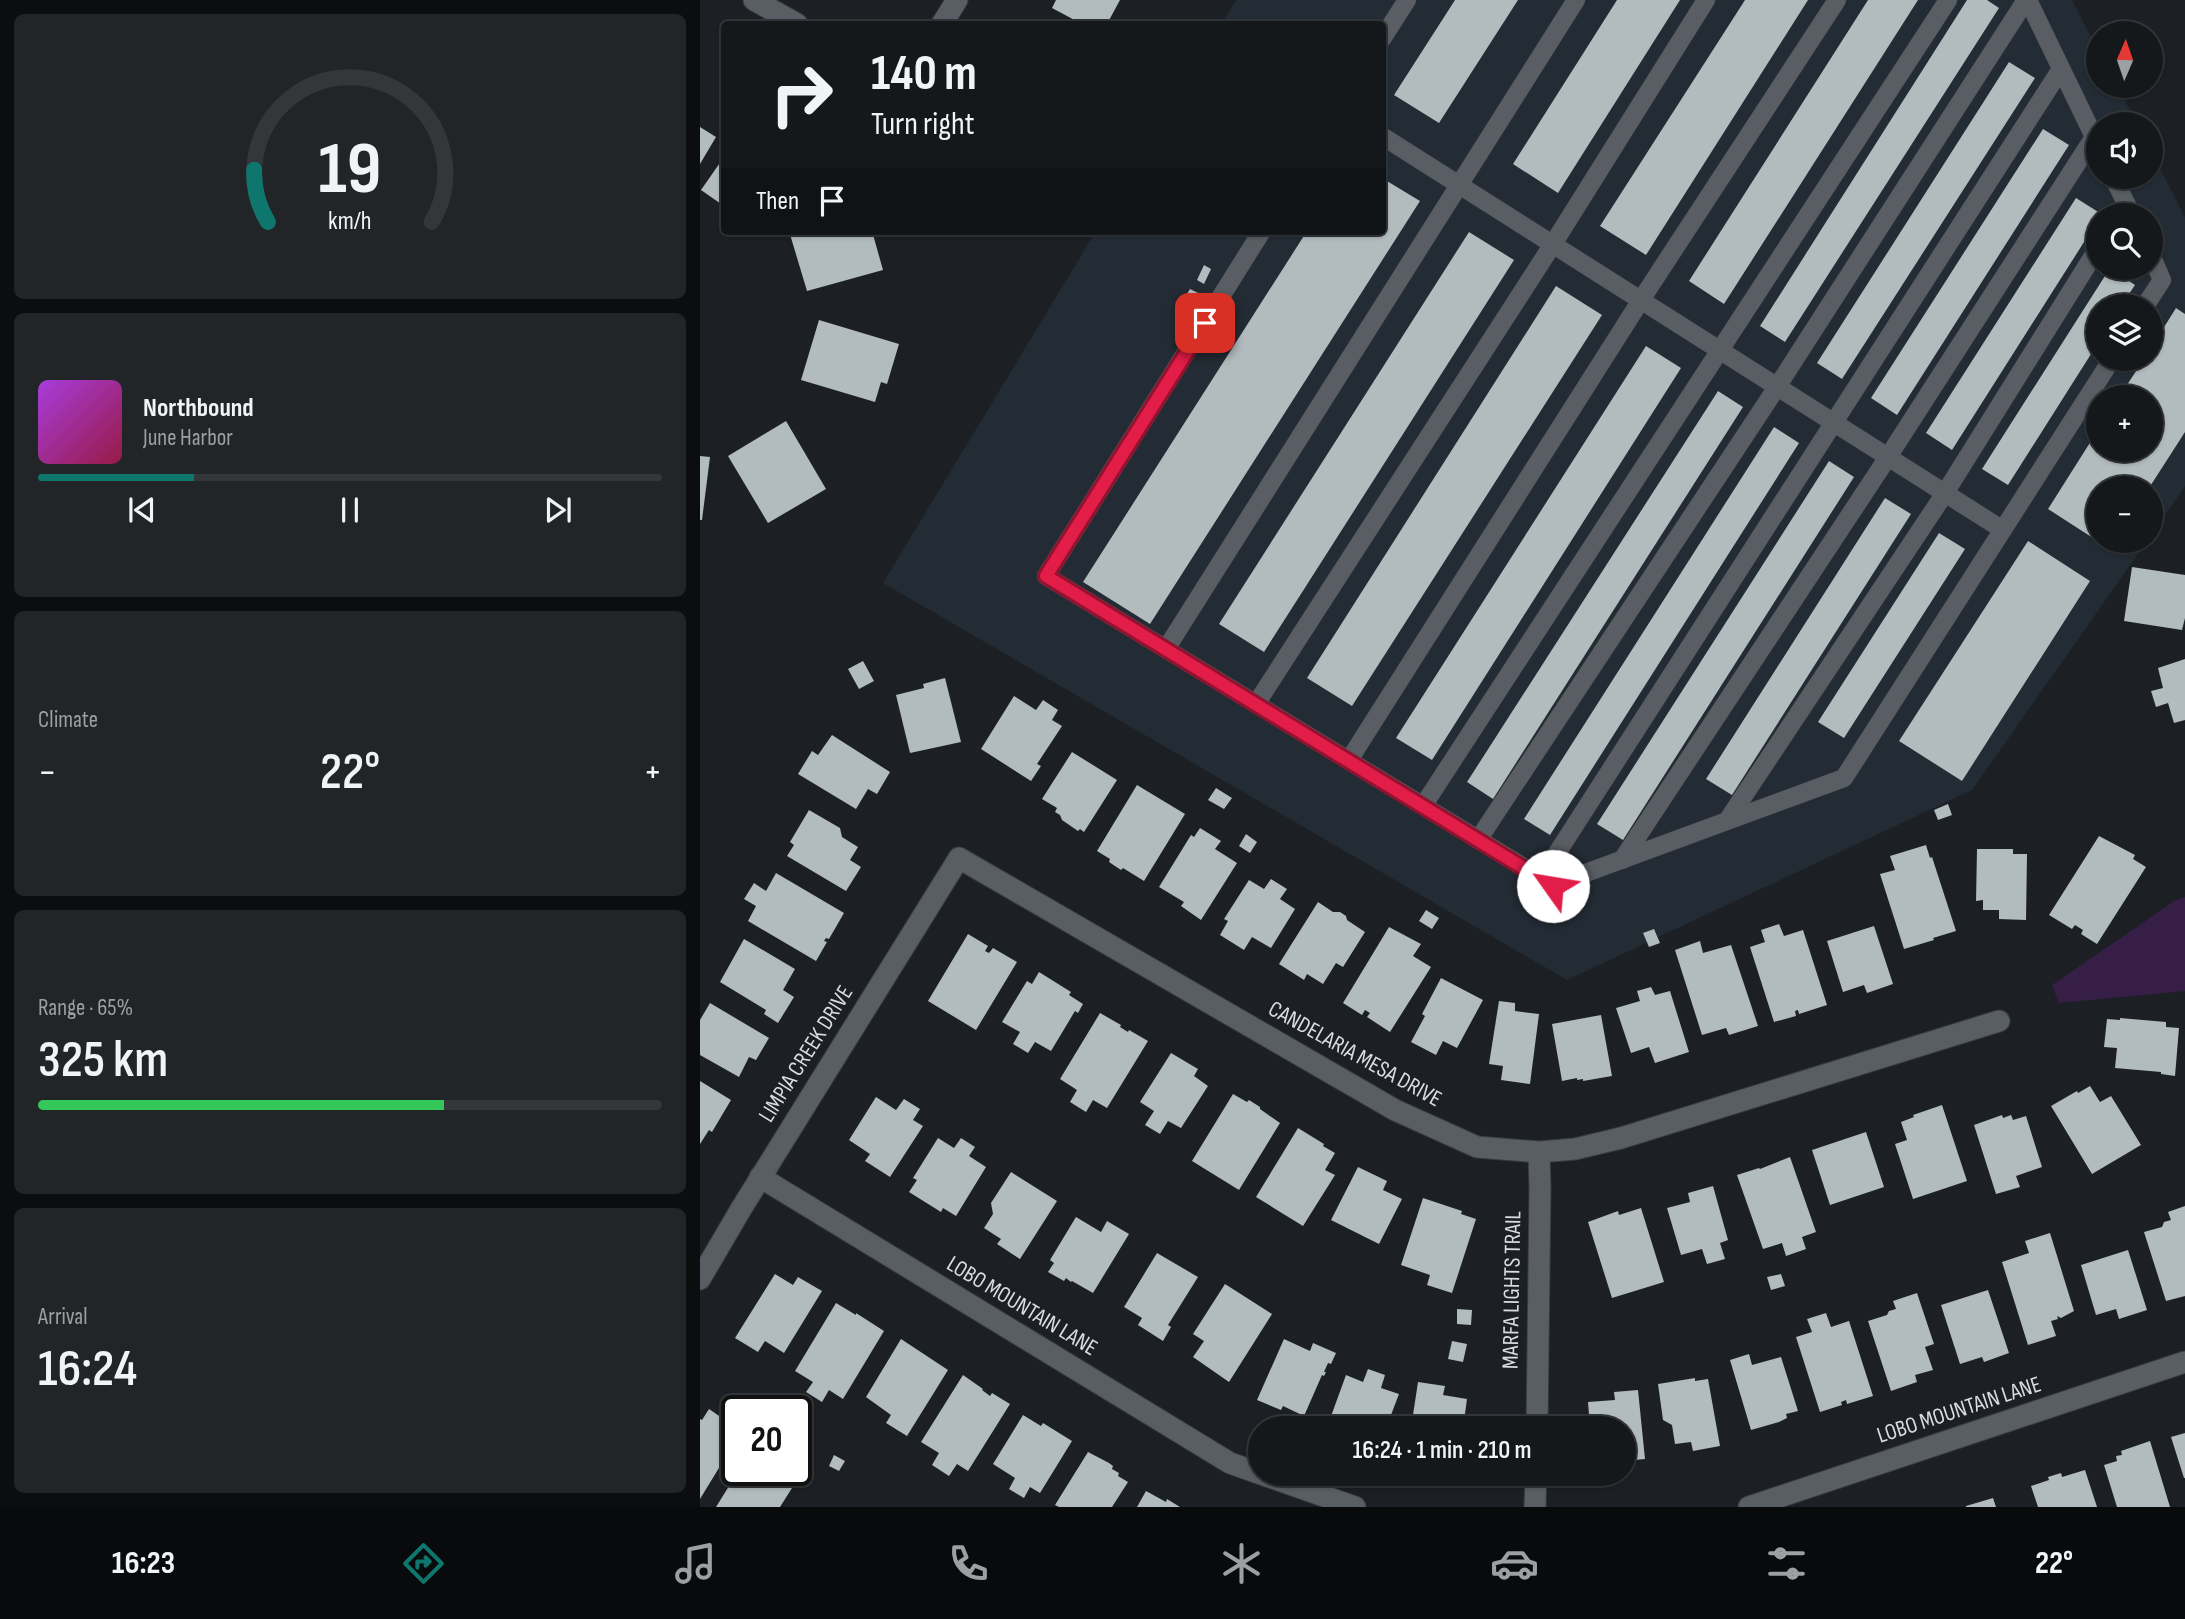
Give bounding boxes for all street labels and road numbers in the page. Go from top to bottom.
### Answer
street label: LIMPIA CREEK DRIVE [753,980,859,1128]
street label: CANDELARIA MESA DRIVE [1263,995,1447,1113]
street label: MARFA LIGHTS TRAIL [1497,1210,1527,1369]
street label: LOBO MOUNTAIN LANE [942,1250,1102,1362]
street label: LOBO MOUNTAIN LANE [1873,1370,2045,1450]

